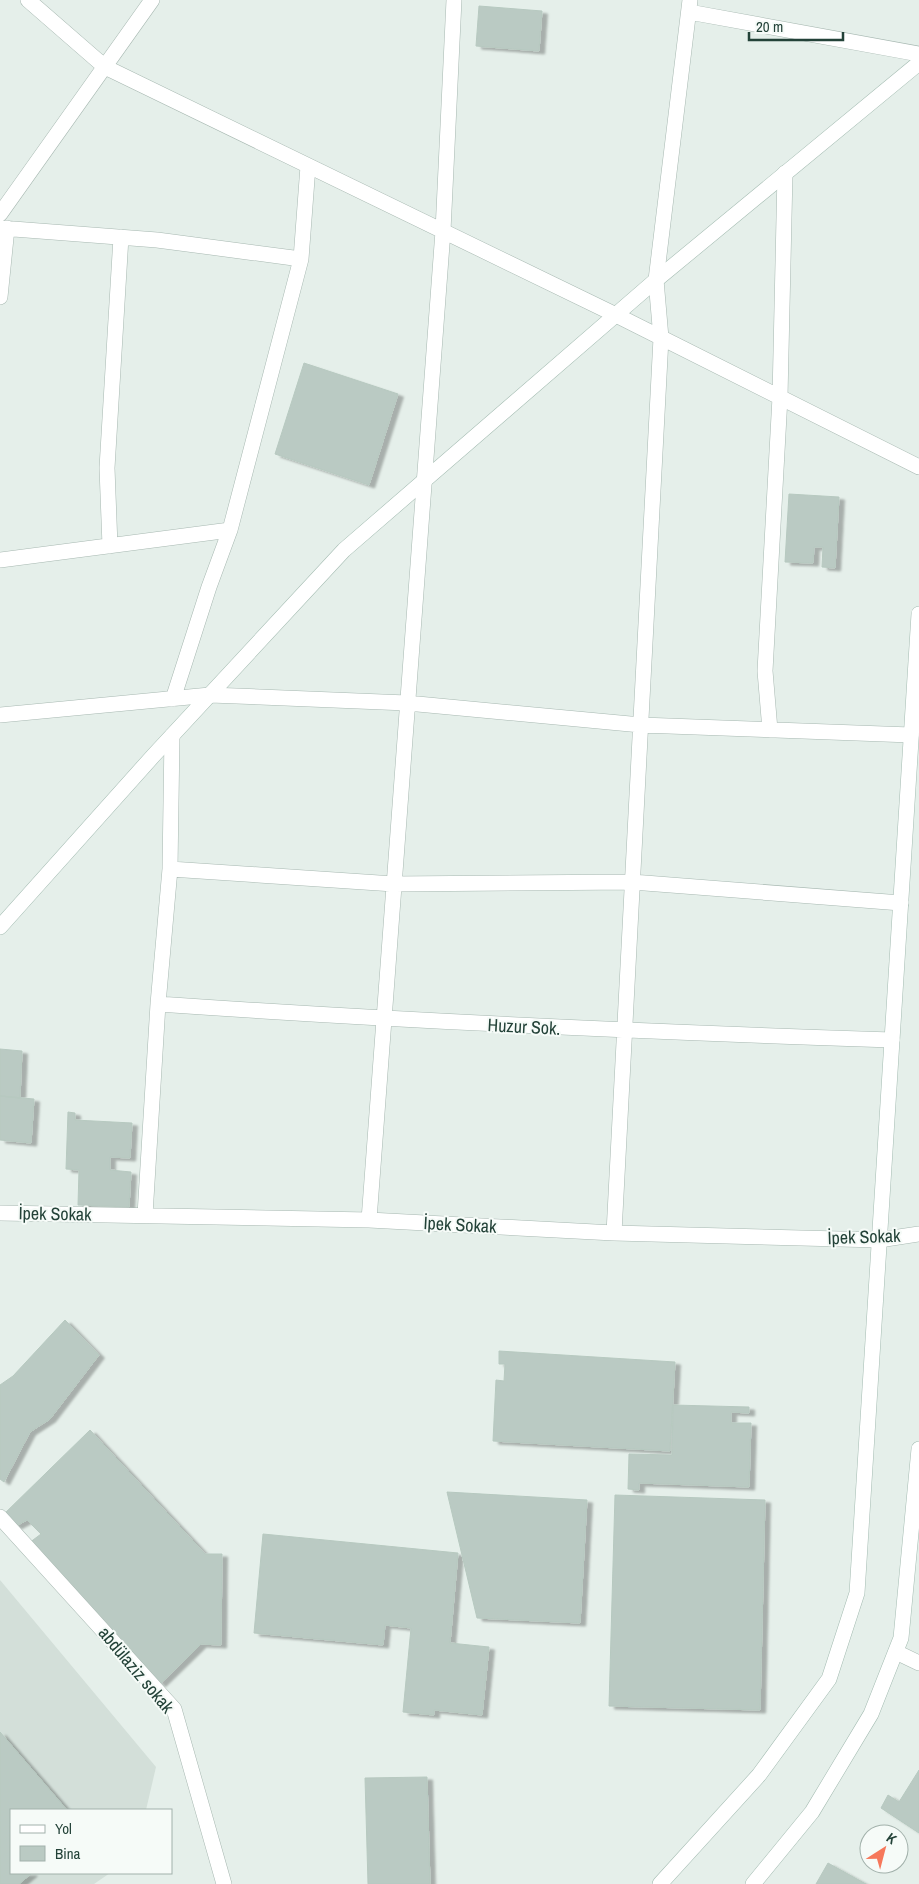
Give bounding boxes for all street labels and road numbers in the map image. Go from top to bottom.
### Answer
street label: Huzur Sok. [487,1012,561,1041]
street label: İpek Sokak [18,1200,92,1227]
street label: İpek Sokak [423,1210,498,1239]
street label: İpek Sokak [827,1223,902,1250]
street label: abdülaziz sokak [93,1621,180,1719]

